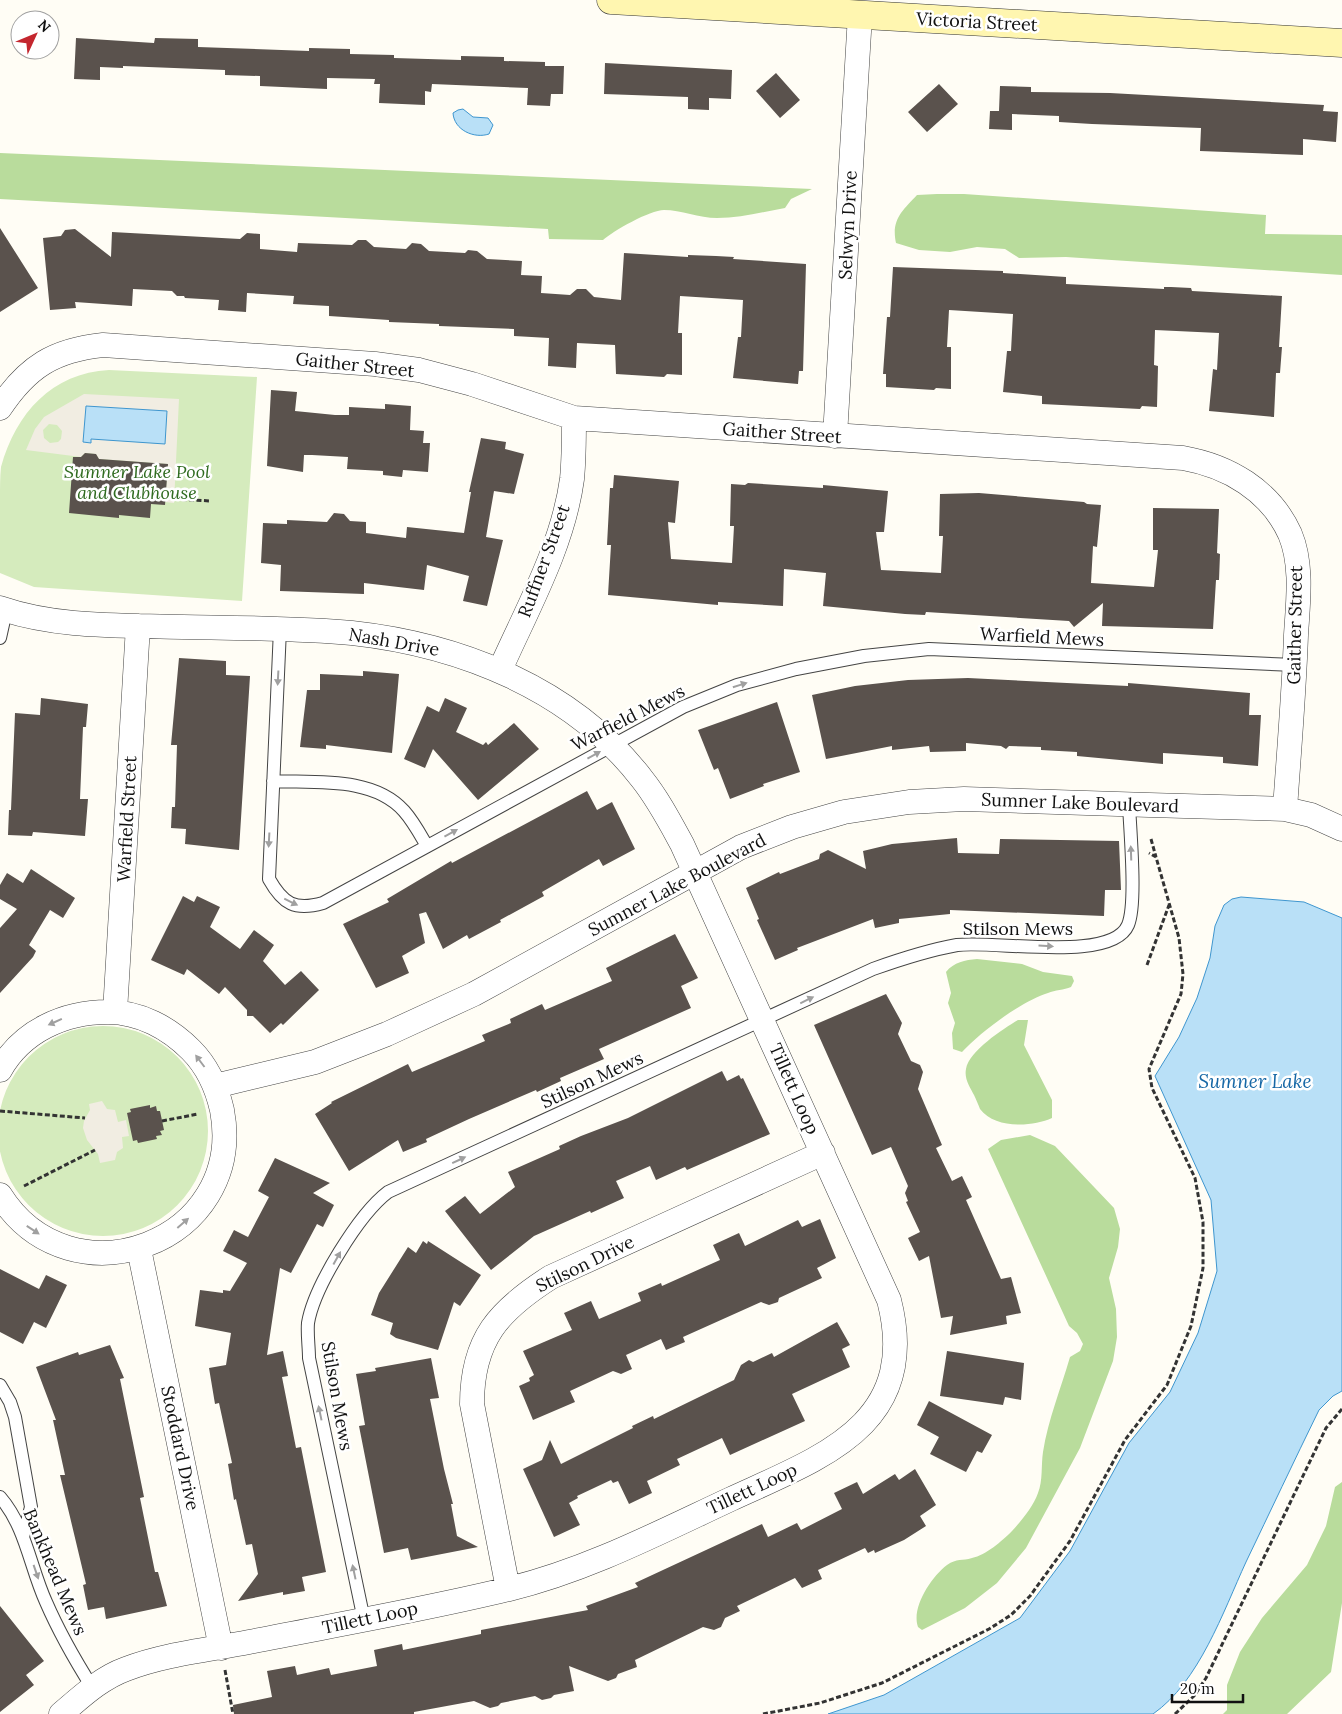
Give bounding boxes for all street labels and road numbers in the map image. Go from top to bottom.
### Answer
street label: Victoria Street [915,7,1038,36]
street label: Selwyn Drive [833,170,862,280]
street label: Gaither Street [294,347,416,382]
street label: Gaither Street [722,417,842,448]
street label: Ruffner Street [512,501,575,621]
street label: Gaither Street [1282,565,1307,685]
street label: Nash Drive [347,622,442,661]
street label: Warfield Mews [979,622,1105,651]
street label: Warfield Mews [567,679,688,756]
street label: Warfield Street [112,755,141,883]
street label: Sumner Lake Boulevard [981,788,1180,817]
street label: Sumner Lake Boulevard [584,828,770,941]
street label: Stilson Mews [963,917,1073,940]
street label: Tillett Loop [764,1040,825,1138]
street label: Stilson Mews [537,1046,647,1113]
street label: Stilson Drive [532,1230,638,1297]
street label: Stilson Mews [317,1340,358,1452]
street label: Stoddard Drive [156,1384,205,1512]
street label: Tillett Loop [703,1458,801,1519]
street label: Bankhead Mews [18,1505,92,1639]
street label: Tillett Loop [320,1596,420,1639]

